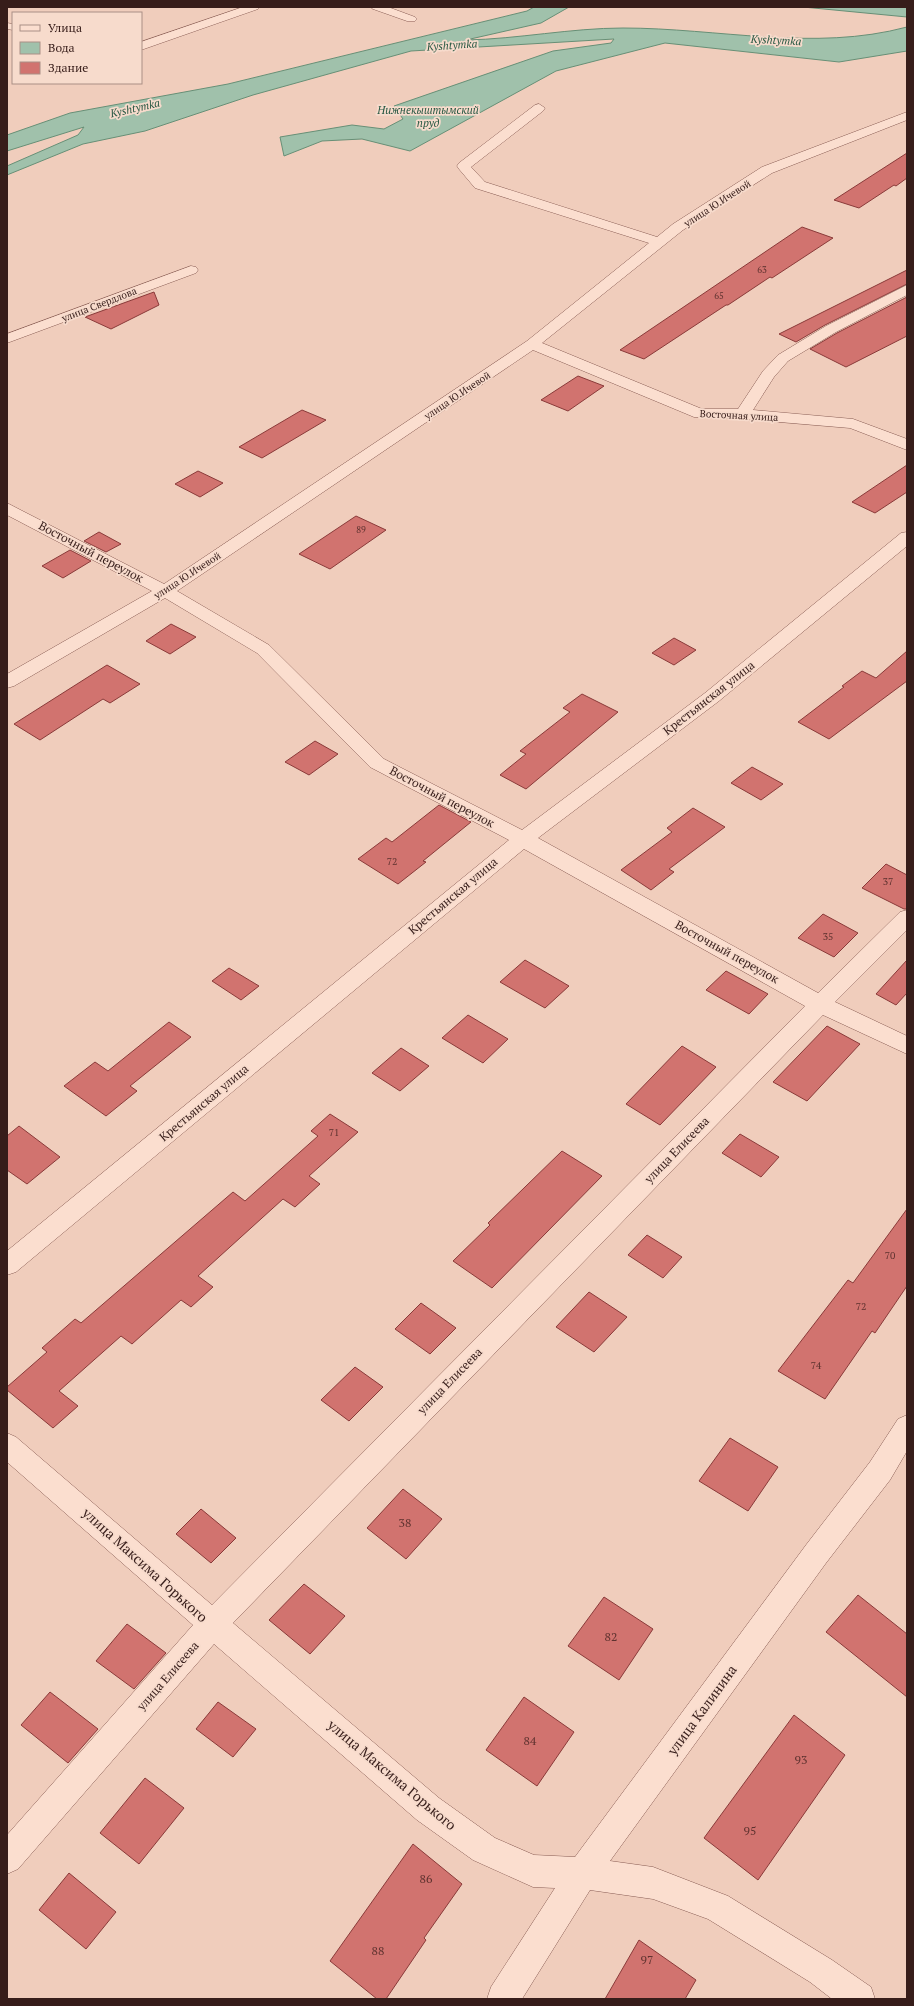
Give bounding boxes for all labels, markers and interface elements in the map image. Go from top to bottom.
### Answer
legend [12,12,142,84]
text: Улица [48,20,82,35]
water label: Kyshtymka [749,32,802,48]
water label: Kyshtymka [425,36,478,54]
text: Вода [48,40,75,55]
text: Здание [48,60,88,75]
water label: Kyshtymka [108,95,161,121]
water label: Нижнекыштымский пруд [376,103,479,130]
street label: улица Ю.Ичевой [681,177,753,230]
house number: 63 [757,264,767,276]
street label: улица Свердлова [59,284,138,325]
house number: 65 [714,290,724,302]
street label: улица Ю.Ичевой [421,368,493,423]
street label: Восточная улица [699,407,779,424]
street label: Восточный переулок [36,518,147,586]
house number: 89 [356,524,366,536]
street label: улица Ю.Ичевой [151,549,223,602]
street label: Крестьянская улица [660,657,757,738]
street label: Восточный переулок [387,763,498,831]
street label: Крестьянская улица [405,854,500,937]
house number: 72 [387,855,397,868]
house number: 37 [883,875,893,888]
street label: Восточный переулок [673,917,782,987]
house number: 35 [823,930,833,943]
street label: Крестьянская улица [156,1061,251,1144]
street label: улица Елисеева [640,1113,712,1187]
house number: 71 [329,1126,339,1139]
house number: 70 [885,1249,895,1262]
house number: 72 [856,1300,866,1313]
street label: улица Елисеева [413,1344,485,1418]
house number: 74 [811,1359,822,1372]
street label: улица Максима Горького [78,1503,212,1626]
house number: 38 [399,1515,411,1530]
house number: 82 [605,1629,617,1644]
street label: улица Елисеева [133,1638,202,1714]
street label: улица Калинина [662,1661,741,1759]
street label: улица Максима Горького [323,1714,461,1834]
house number: 84 [524,1733,537,1748]
house number: 93 [795,1752,807,1767]
house number: 95 [744,1823,756,1838]
house number: 86 [420,1871,433,1886]
house number: 88 [372,1943,384,1958]
house number: 97 [641,1952,653,1967]

